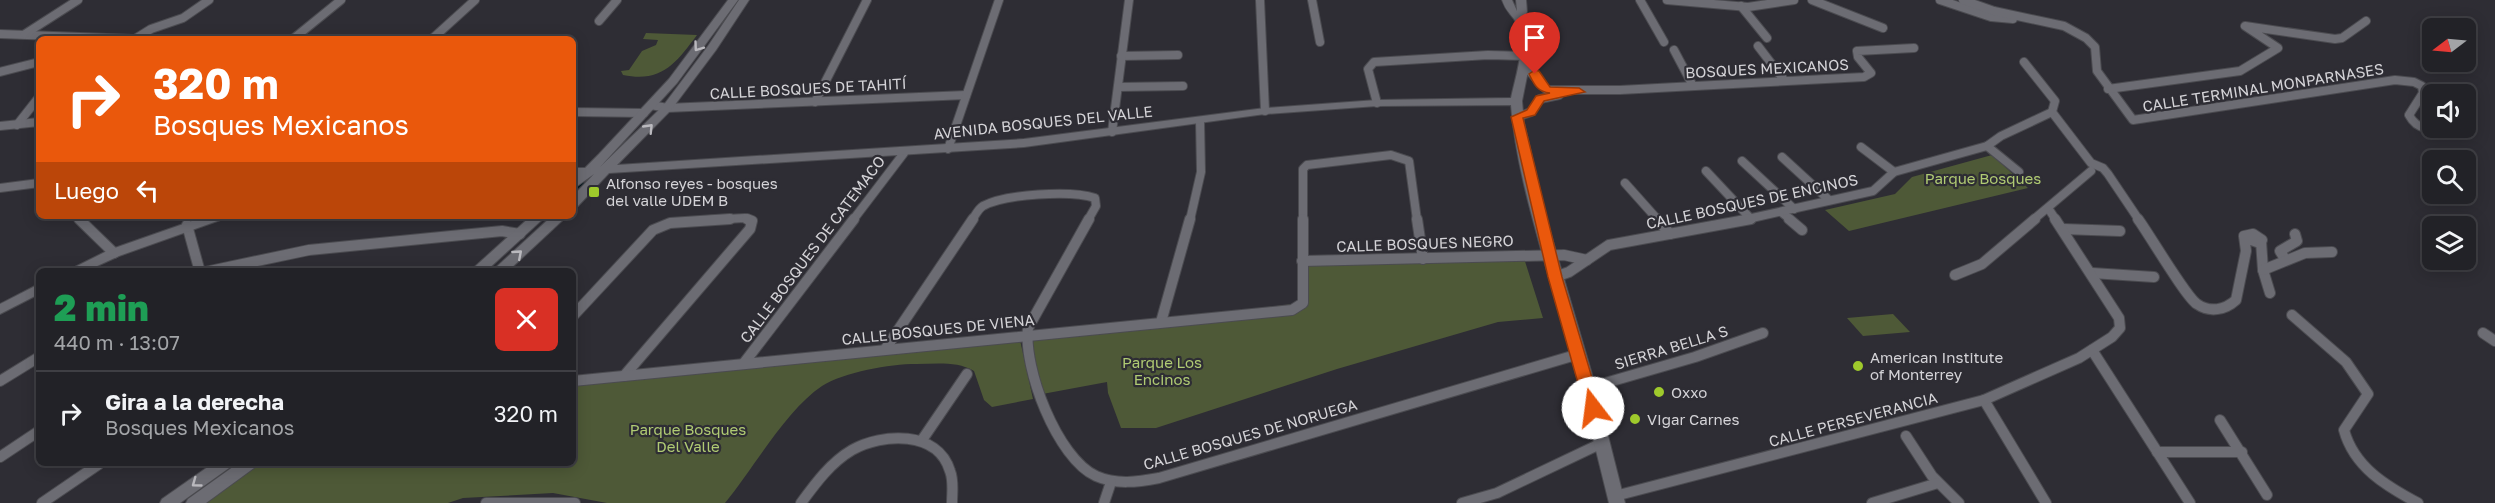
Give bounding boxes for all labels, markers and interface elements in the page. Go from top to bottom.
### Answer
pin [1509,12,1560,74]
north arrow [2422,18,2476,72]
map controls [2422,18,2476,270]
icon: arrive [1518,21,1551,54]
one-way arrow [695,41,706,52]
street label: BOSQUES MEXICANOS [1685,55,1849,81]
text: 320 m [153,58,279,108]
street label: CALLE TERMINAL MONPARNASES [2141,59,2385,115]
icon: right [54,60,132,138]
street label: CALLE BOSQUES DE TAHITÍ [709,74,908,102]
button: sound [2422,84,2476,138]
street label: AVENIDA BOSQUES DEL VALLE [933,102,1153,142]
text: Bosques Mexicanos [153,109,409,141]
one-way arrow [641,124,652,135]
button: search [2422,150,2476,204]
street label: CALLE BOSQUES DE CATEMACO [736,152,888,346]
park label: Parque Bosques [1925,169,2041,187]
street label: CALLE BOSQUES DE ENCINOS [1644,170,1860,232]
icon: left [131,174,164,207]
place label: Alfonso reyes - bosques del valle UDEM B [606,174,778,209]
text: Luego [54,177,119,204]
marker: Alfonso reyes - bosques del valle UDEM B [587,185,601,199]
button: layers [2422,216,2476,270]
street label: CALLE BOSQUES NEGRO [1336,231,1514,255]
one-way arrow [512,250,522,261]
text: 2 min [54,286,149,329]
button: close [495,288,558,351]
street label: CALLE BOSQUES DE VIENA [841,310,1035,348]
street label: SIERRA BELLA S [1612,321,1730,373]
text: 440 m · 13:07 [54,330,180,354]
place label: American Institute of Monterrey [1870,348,2004,383]
park label: Parque Los Encinos [1122,353,1202,388]
marker: American Institute of Monterrey [1851,359,1865,373]
position arrow [1561,376,1625,440]
place label: Oxxo [1671,383,1707,401]
marker: Oxxo [1652,385,1666,399]
text: Gira a la derecha [105,388,284,415]
street label: CALLE PERSEVERANCIA [1767,388,1939,450]
street label: CALLE BOSQUES DE NORUEGA [1141,395,1359,473]
icon: right [54,397,87,430]
text: 320 m [494,400,558,427]
place label: VIgar Carnes [1647,410,1740,428]
marker: VIgar Carnes [1628,412,1642,426]
text: Bosques Mexicanos [105,415,294,439]
park label: Parque Bosques Del Valle [630,420,746,455]
one-way arrow [191,476,202,487]

